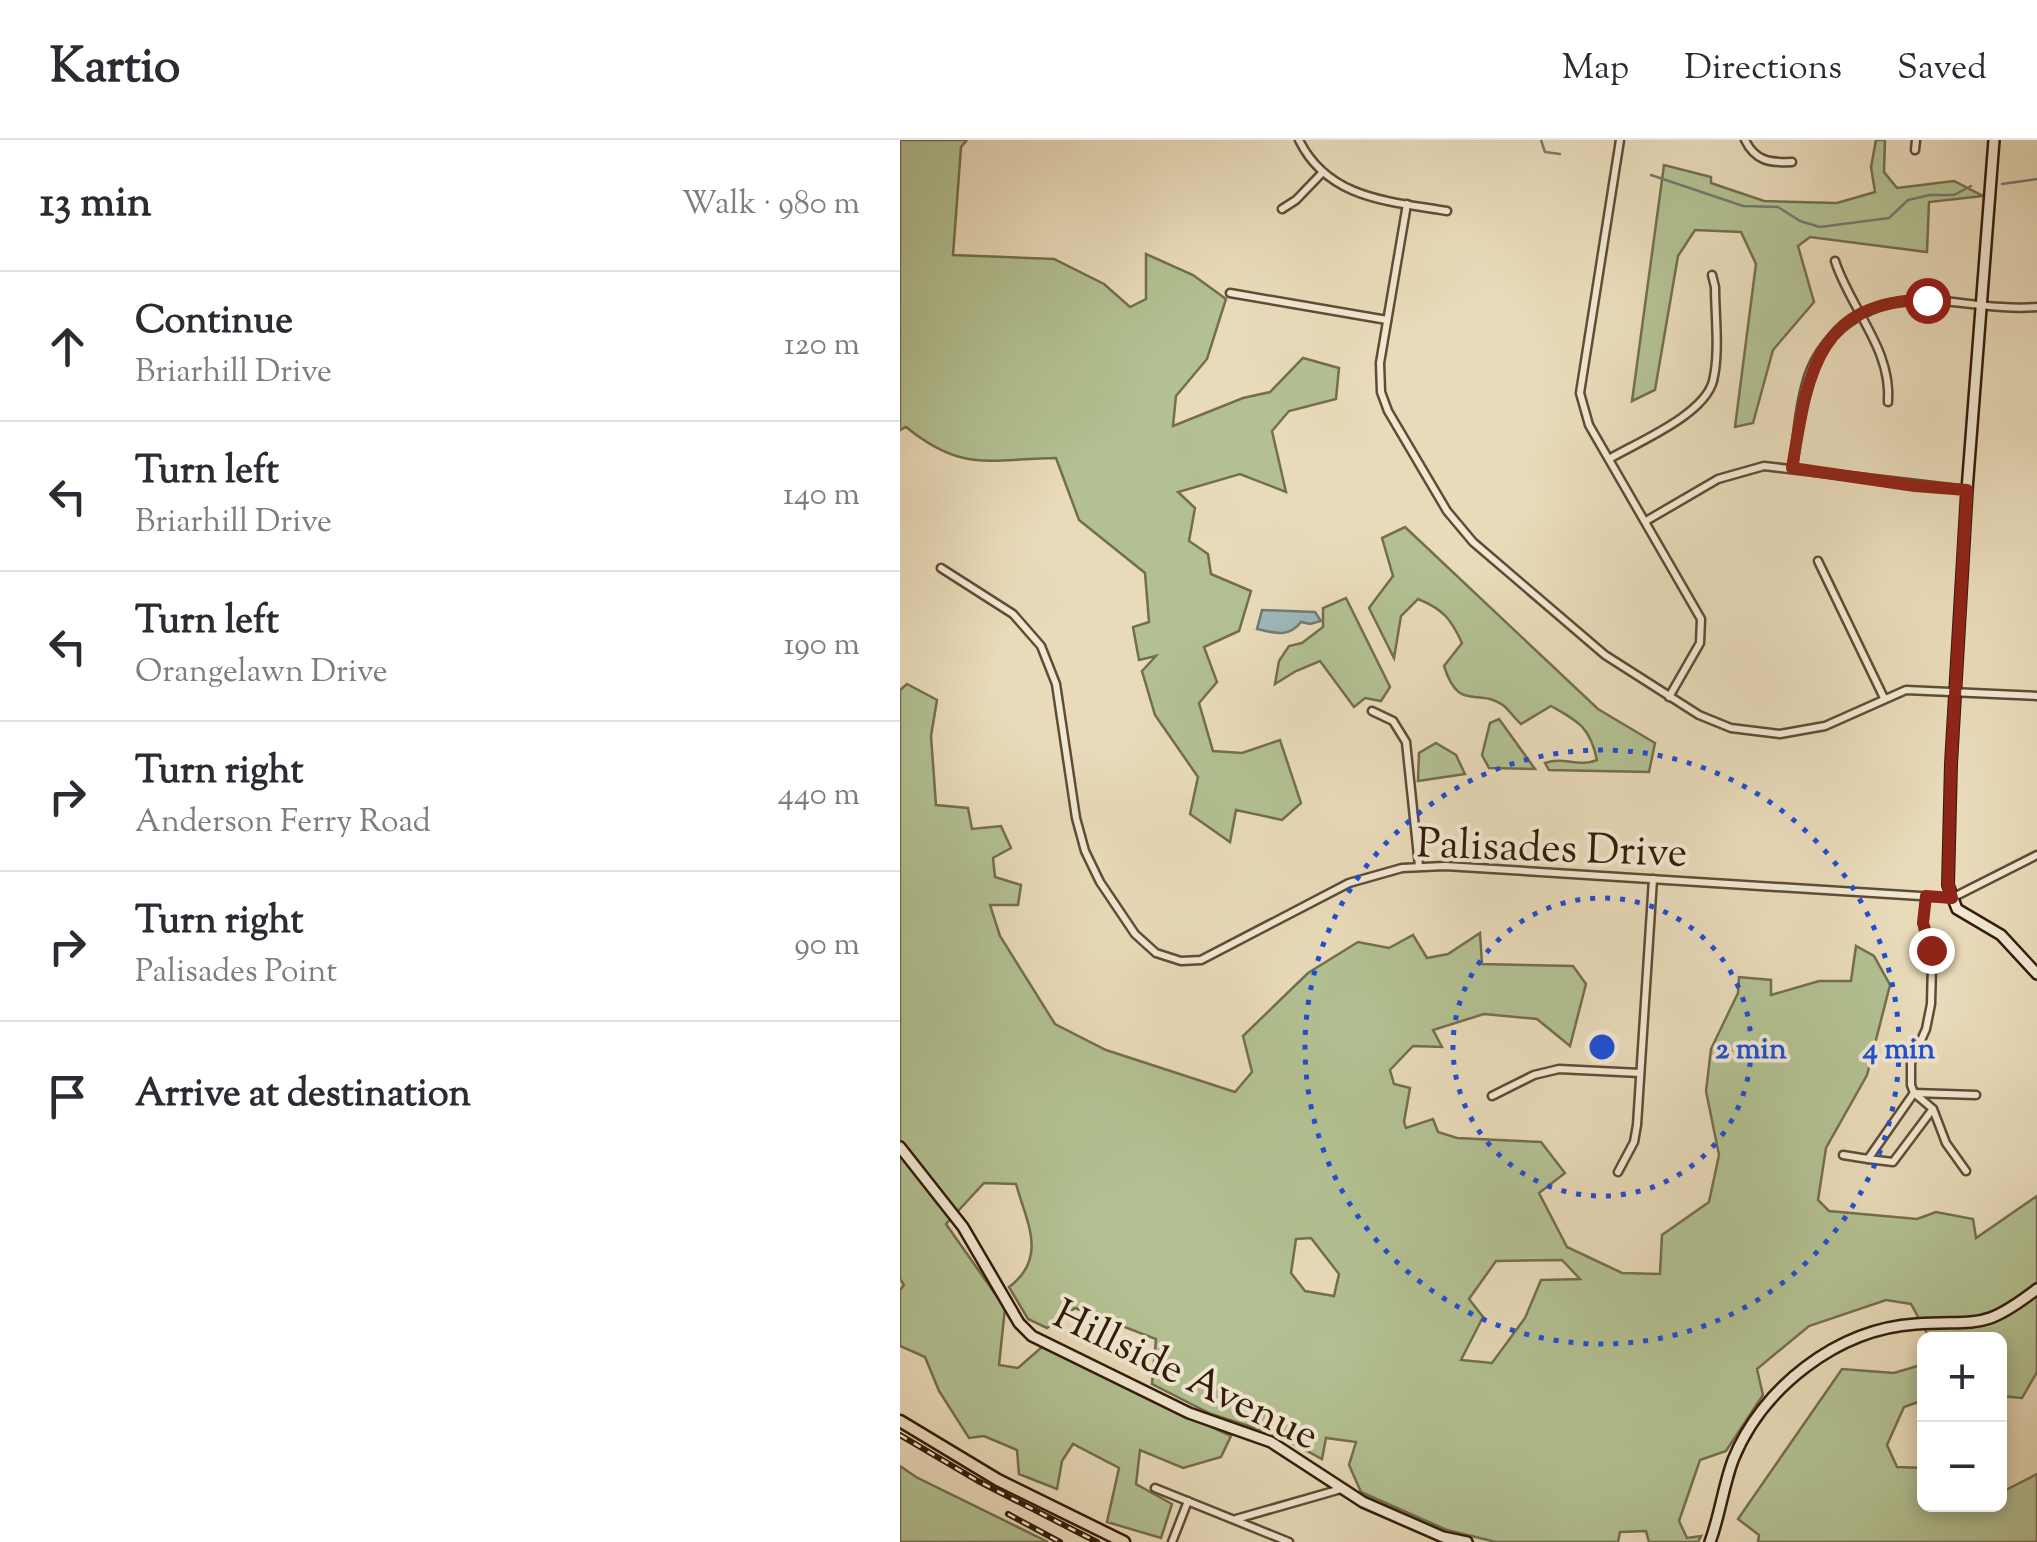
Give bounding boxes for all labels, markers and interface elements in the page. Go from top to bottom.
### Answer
text: Kartio [50,35,180,104]
text: Map [1562,44,1629,95]
text: Directions [1684,44,1842,95]
text: Saved [1897,44,1987,95]
text: 13 min [40,175,152,235]
text: Walk · 980 m [681,182,860,228]
route start [1905,278,1951,324]
text: Continue [135,296,293,350]
icon: ahead [40,319,95,374]
text: 120 m [784,323,860,369]
text: Briarhill Drive [135,350,332,396]
text: Turn left [135,446,279,500]
icon: left [40,469,95,524]
text: 140 m [783,473,860,519]
text: Briarhill Drive [135,500,332,546]
text: Turn left [135,596,279,650]
icon: left [40,619,95,674]
text: 190 m [784,623,860,669]
text: Orangelawn Drive [135,650,388,696]
text: Turn right [135,746,303,800]
icon: right [40,769,95,824]
text: 440 m [778,773,860,819]
text: Anderson Ferry Road [135,800,431,846]
street label: Palisades Drive [1415,816,1688,886]
text: Turn right [135,896,303,950]
icon: right [40,919,95,974]
text: 90 m [794,923,860,969]
route end [1909,928,1955,974]
text: Palisades Point [135,950,337,996]
centre of rings [1584,1029,1620,1065]
text: 2 min [1715,1029,1787,1072]
text: 4 min [1862,1029,1936,1072]
icon: arrive [40,1069,95,1124]
text: Arrive at destination [135,1069,471,1123]
street label: Hillside Avenue [1042,1287,1328,1468]
map controls [1917,1332,2007,1512]
button: + [1917,1332,2007,1422]
button: − [1917,1422,2007,1512]

